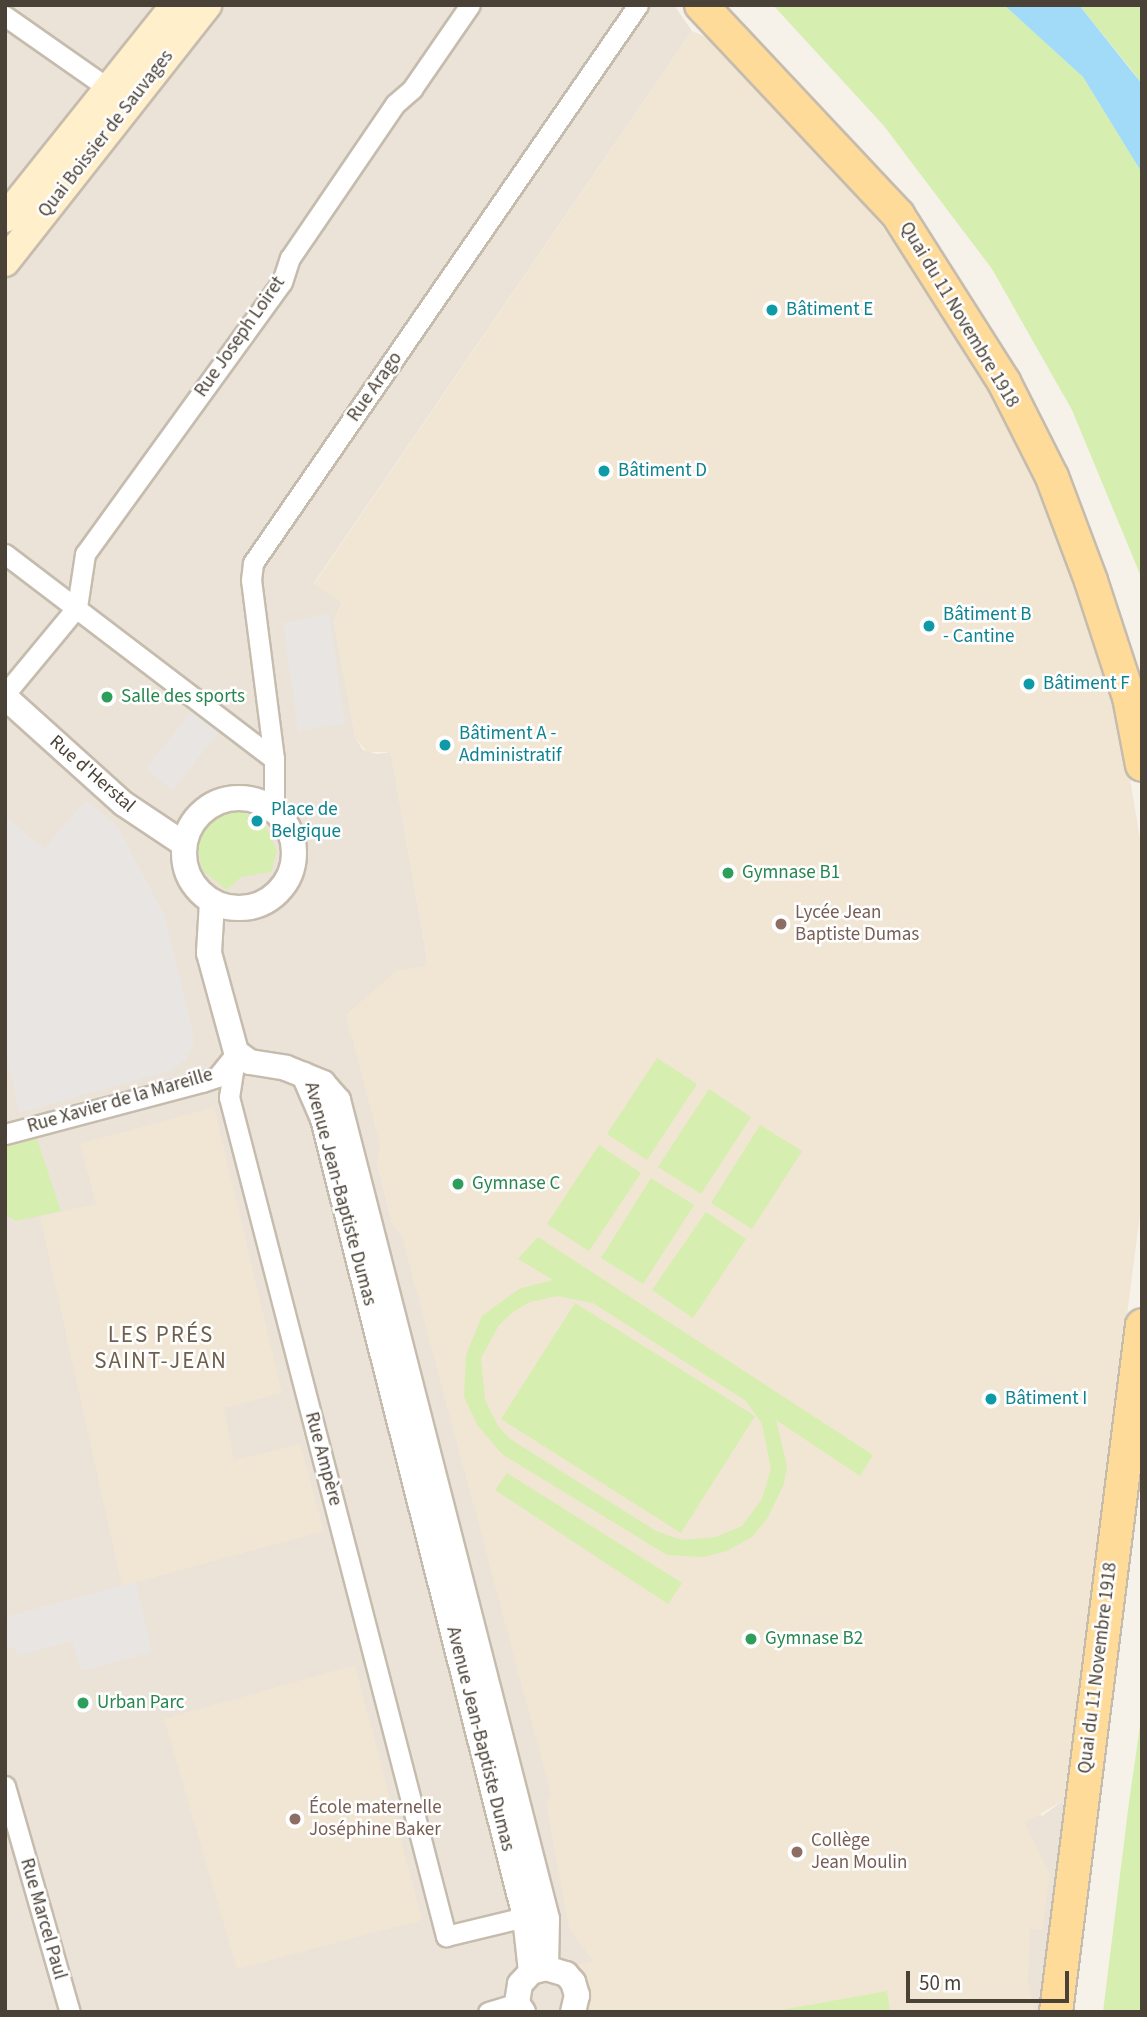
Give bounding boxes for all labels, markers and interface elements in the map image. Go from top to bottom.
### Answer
street label: Quai Boissier de Sauvages [34,46,178,222]
street label: Quai du 11 Novembre 1918 [894,218,1024,412]
street label: Rue Joseph Loiret [190,272,290,402]
place label: Bâtiment E [786,299,873,321]
marker: Bâtiment E [764,302,780,318]
street label: Rue Arago [343,348,407,426]
place label: Bâtiment D [618,460,707,482]
marker: Bâtiment D [596,463,612,479]
place label: Bâtiment B - Cantine [943,604,1032,648]
marker: Bâtiment B - Cantine [921,618,937,634]
place label: Bâtiment F [1043,673,1130,695]
marker: Bâtiment F [1021,676,1037,692]
place label: Salle des sports [121,686,245,708]
marker: Salle des sports [99,689,115,705]
place label: Bâtiment A - Administratif [459,723,561,767]
street label: Rue d'Herstal [45,731,139,817]
marker: Bâtiment A - Administratif [437,737,453,753]
place label: Place de Belgique [271,799,341,843]
marker: Place de Belgique [249,813,265,829]
place label: Gymnase B1 [742,862,840,884]
marker: Gymnase B1 [720,865,736,881]
place label: Lycée Jean Baptiste Dumas [795,902,919,946]
marker: Lycée Jean Baptiste Dumas [773,916,789,932]
street label: Rue Xavier de la Mareille [25,1064,215,1138]
street label: Avenue Jean-Baptiste Dumas [299,1080,381,1308]
place label: Gymnase C [472,1173,560,1195]
marker: Gymnase C [450,1176,466,1192]
district label: LES PRÉS SAINT-JEAN [95,1321,227,1375]
place label: Bâtiment I [1005,1388,1087,1410]
marker: Bâtiment I [983,1391,999,1407]
street label: Rue Ampère [300,1410,346,1508]
street label: Quai du 11 Novembre 1918 [1074,1561,1122,1775]
street label: Avenue Jean-Baptiste Dumas [441,1624,519,1854]
place label: Gymnase B2 [765,1628,863,1650]
marker: Gymnase B2 [743,1631,759,1647]
place label: Urban Parc [97,1692,184,1714]
marker: Urban Parc [75,1695,91,1711]
place label: École maternelle Joséphine Baker [309,1797,442,1841]
marker: École maternelle Joséphine Baker [287,1811,303,1827]
place label: Collège Jean Moulin [811,1830,907,1874]
marker: Collège Jean Moulin [789,1844,805,1860]
street label: Rue Marcel Paul [15,1856,71,1982]
scale bar [909,1958,1072,2002]
text: 50 m [919,1968,961,1998]

